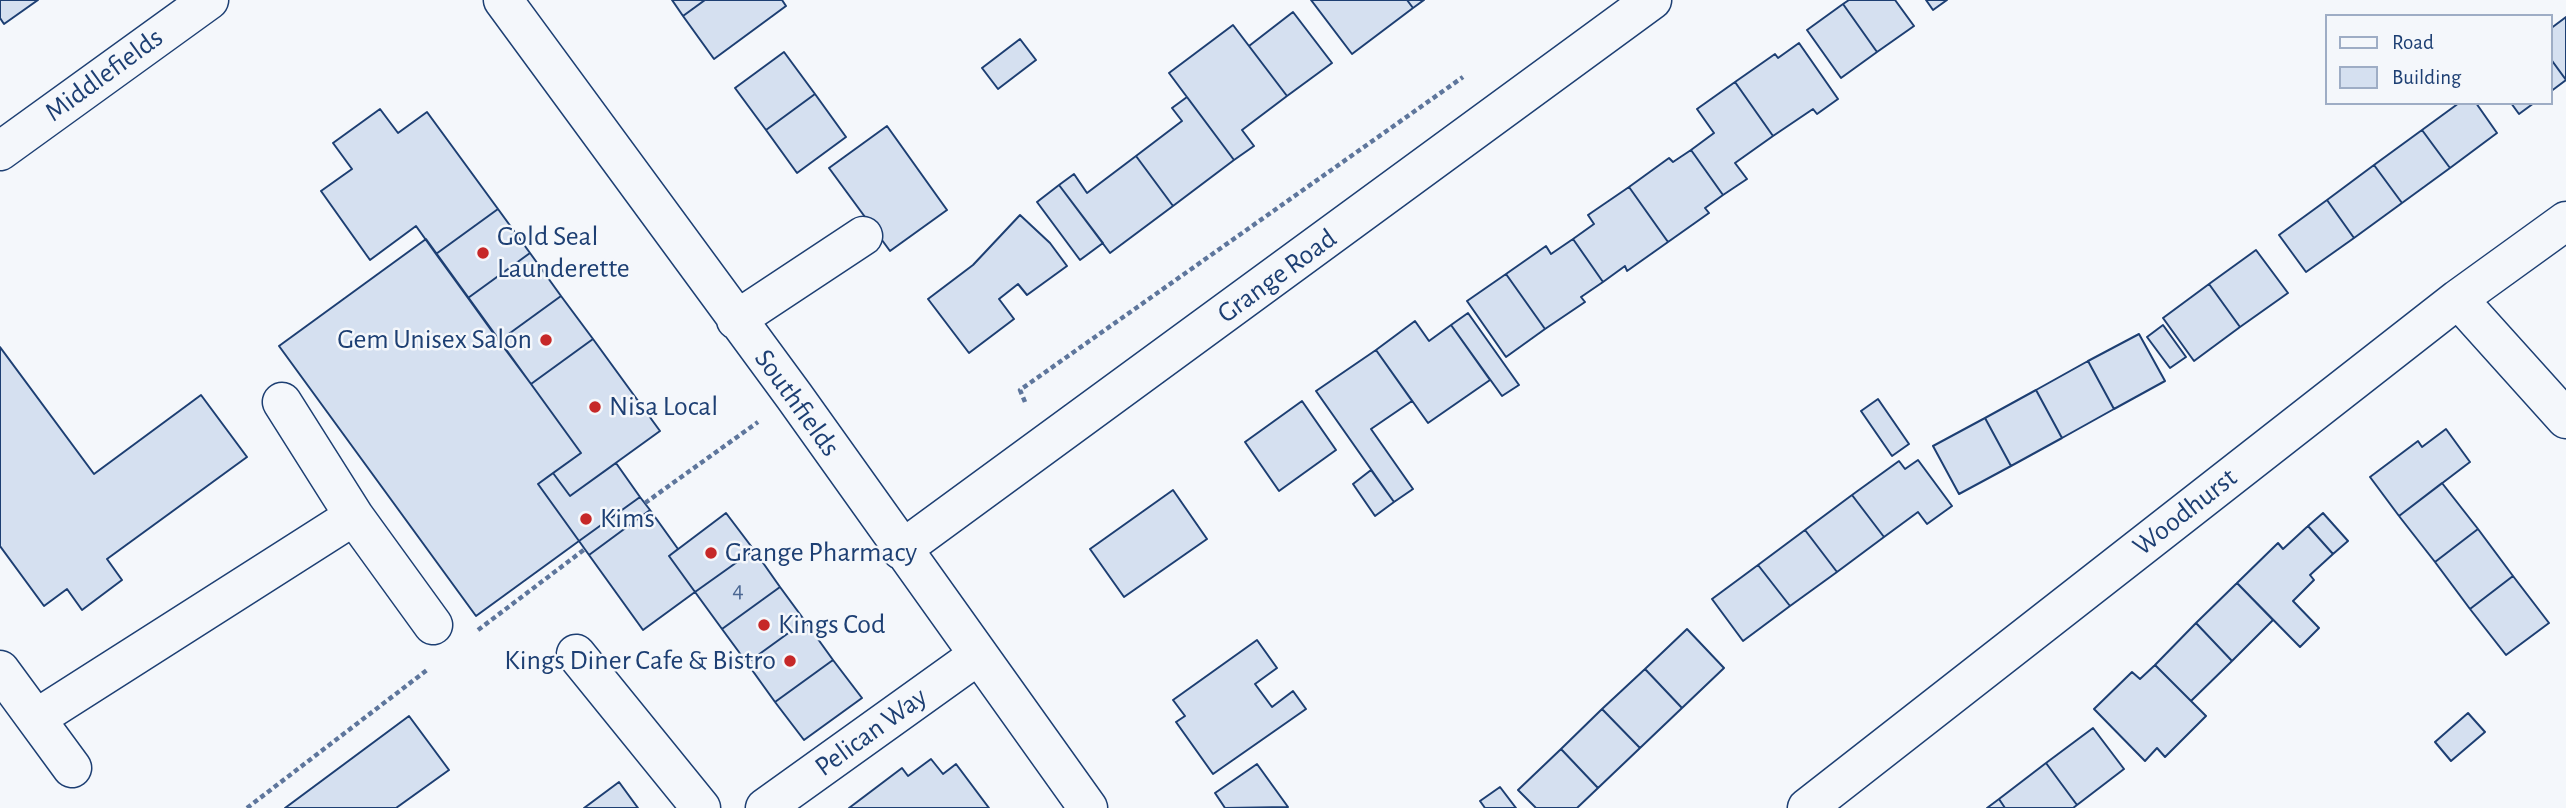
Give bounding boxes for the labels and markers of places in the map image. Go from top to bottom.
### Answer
place label: Gold Seal Launderette [497,220,630,286]
marker: Gold Seal Launderette [475,245,491,261]
place label: Gem Unisex Salon [337,323,532,357]
marker: Gem Unisex Salon [538,332,554,348]
place label: Nisa Local [609,390,718,424]
marker: Nisa Local [587,399,603,415]
place label: Kims [600,502,655,536]
marker: Kims [578,511,594,527]
place label: Grange Pharmacy [725,536,917,570]
marker: Grange Pharmacy [703,545,719,561]
place label: Kings Cod [778,608,885,642]
marker: Kings Cod [756,617,772,633]
place label: Kings Diner Cafe & Bistro [504,644,776,678]
marker: Kings Diner Cafe & Bistro [782,653,798,669]

